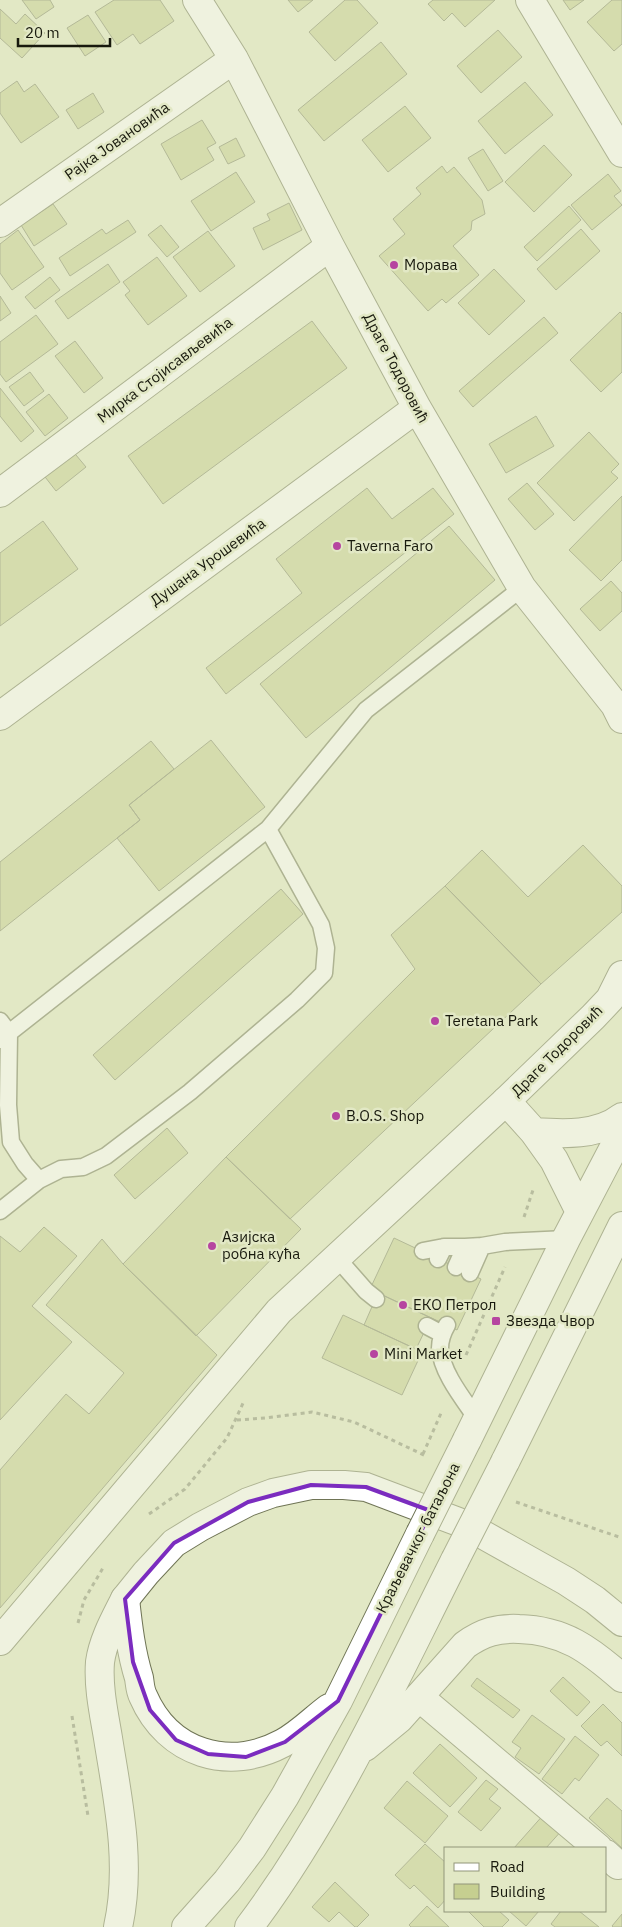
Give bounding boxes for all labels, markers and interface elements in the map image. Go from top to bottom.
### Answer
scale bar [18,15,110,47]
text: 20 m [25,23,60,42]
street label: Рајка Јовановића [61,97,173,184]
place label: Морава [404,255,458,274]
marker: Морава [388,259,400,271]
street label: Драге Тодоровић [359,310,433,426]
street label: Мирка Стојисављевића [93,313,236,427]
street label: Душана Урошевића [146,513,269,610]
place label: Taverna Faro [347,536,433,555]
marker: Taverna Faro [331,540,343,552]
street label: Драге Тодоровић [507,1001,606,1100]
place label: Teretana Park [445,1011,538,1030]
marker: Teretana Park [429,1015,441,1027]
place label: B.O.S. Shop [346,1106,424,1125]
marker: B.O.S. Shop [330,1110,342,1122]
place label: Азијска робна кућа [222,1227,300,1263]
marker: Азијска робна кућа [206,1240,218,1252]
place label: ЕКО Петрол [413,1295,496,1314]
marker: ЕКО Петрол [397,1299,409,1311]
place label: Звезда Чвор [506,1311,595,1330]
marker: Звезда Чвор [490,1315,502,1327]
place label: Mini Market [384,1344,463,1363]
marker: Mini Market [368,1348,380,1360]
street label: Краљевачког батаљона [371,1459,464,1616]
legend [444,1847,607,1912]
text: Road [490,1857,525,1876]
text: Building [490,1882,545,1901]

